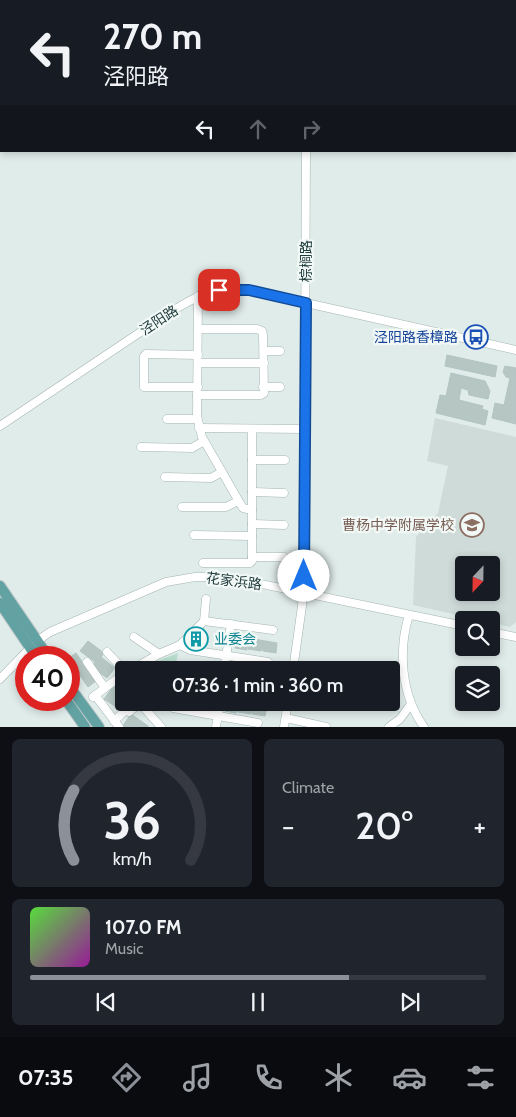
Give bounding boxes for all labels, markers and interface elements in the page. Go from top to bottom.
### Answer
text: 270 m [103,15,202,58]
icon: left [20,20,85,85]
text: 泾阳路 [103,63,169,90]
icon: left [191,115,219,143]
icon: ahead [244,115,272,143]
icon: right [297,115,325,143]
street label: 棕榈路 [297,240,315,282]
pin [198,269,240,311]
icon: arrive [205,276,233,304]
street label: 泾阳路 [136,301,182,339]
bus stop icon: 泾阳路香樟路 [463,324,489,350]
place label: 泾阳路香樟路 [374,328,458,346]
school or university icon: 曹杨中学附属学校 [459,512,485,538]
place label: 曹杨中学附属学校 [342,516,454,534]
position arrow [277,549,329,601]
north arrow [455,556,500,601]
map controls [455,556,500,711]
street label: 花家浜路 [205,569,263,593]
button: search [455,611,500,656]
building icon: 业委会 [183,626,209,652]
place label: 业委会 [214,630,256,648]
speed limit sign: 40 [15,646,80,711]
button: layers [455,666,500,711]
text: 07:36 · 1 min · 360 m [172,674,343,697]
text: Climate [282,778,334,797]
text: 36 [103,789,161,852]
text: 20° [355,802,413,849]
text: − [282,809,294,843]
text: + [474,809,486,843]
text: km/h [112,848,152,869]
text: 107.0 FM [105,916,182,939]
text: Music [105,939,143,958]
icon: previous [92,988,120,1016]
icon: pause [244,988,272,1016]
icon: next [396,988,424,1016]
icon: directions [109,1060,144,1095]
icon: music [180,1060,215,1095]
icon: phone [251,1060,286,1095]
icon: climate [321,1060,356,1095]
icon: car [392,1060,427,1095]
icon: filters [463,1060,498,1095]
text: 07:35 [18,1064,73,1091]

